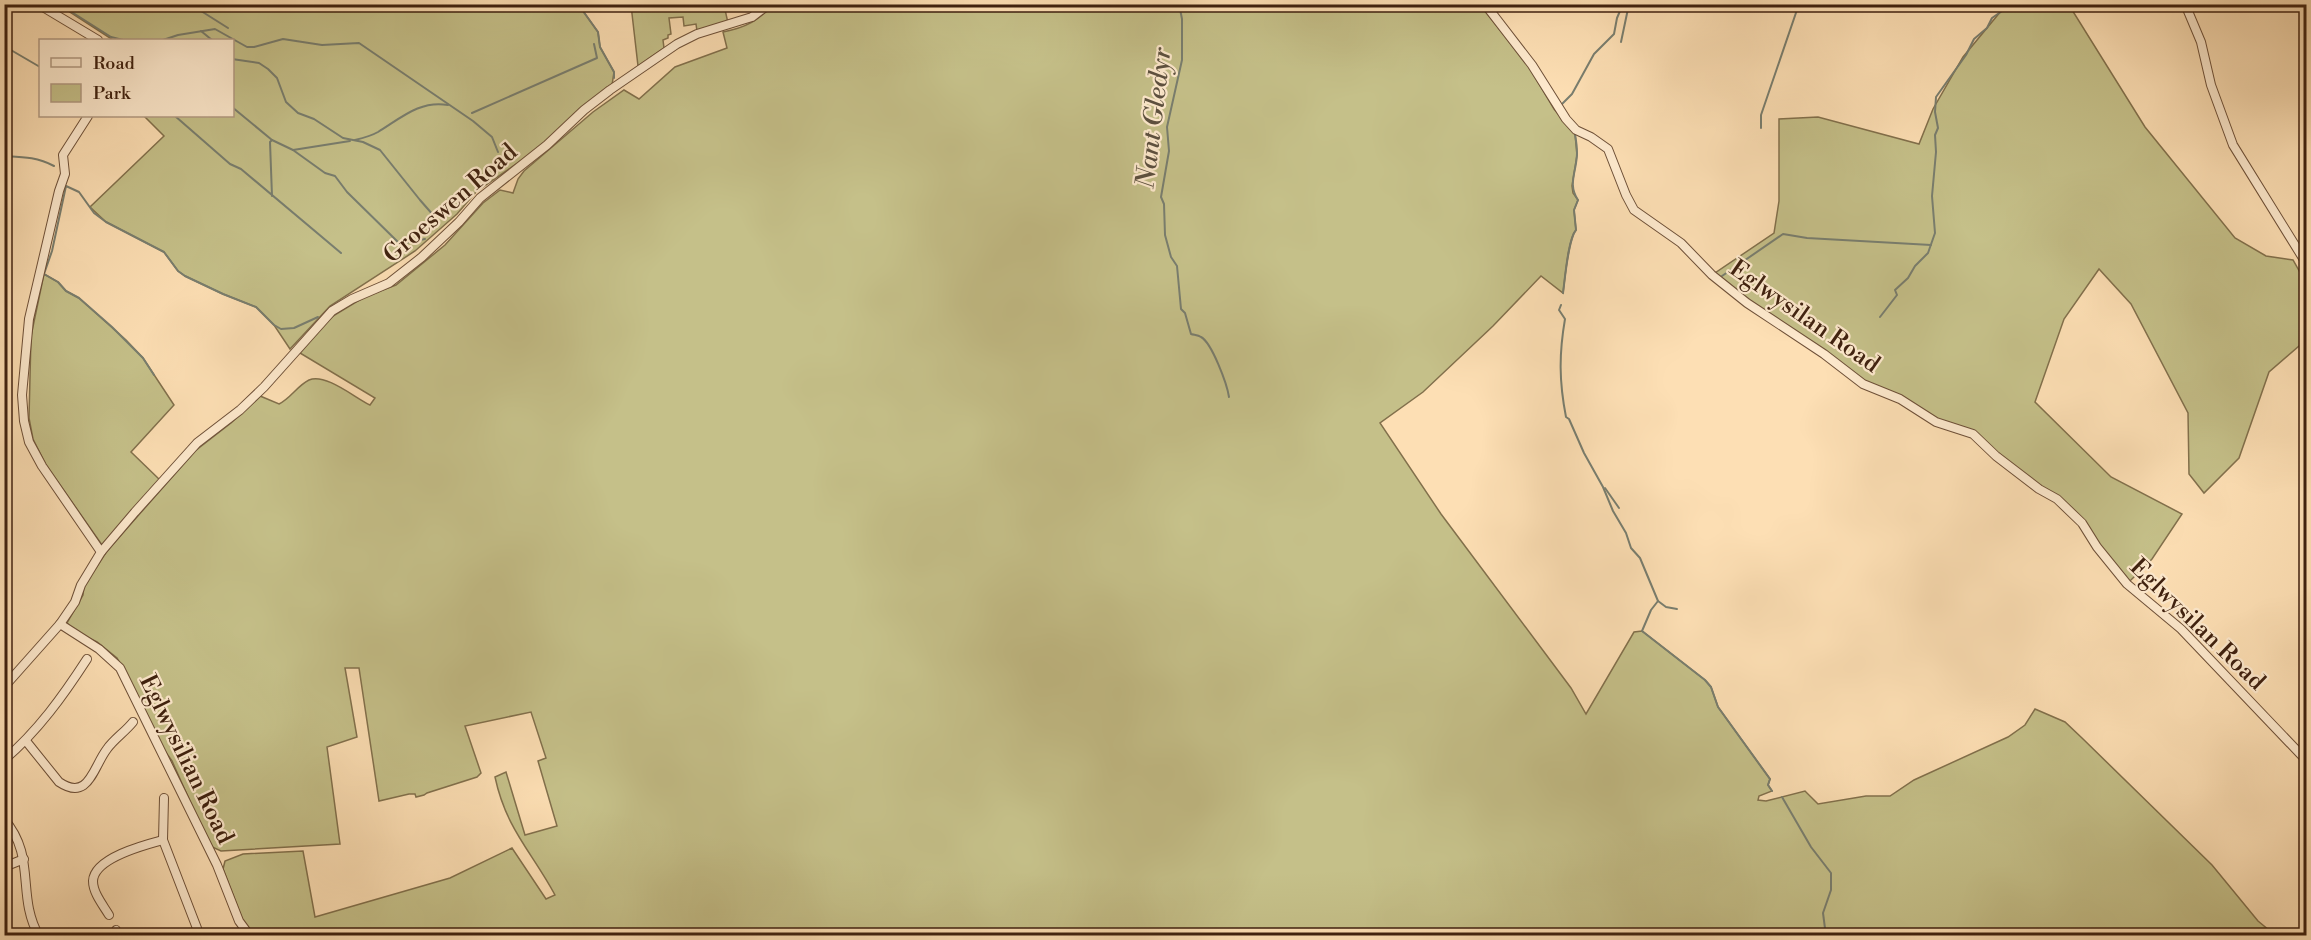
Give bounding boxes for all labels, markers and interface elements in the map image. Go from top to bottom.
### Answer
legend [39,39,234,117]
water label: Nant Gledyr [1129,45,1179,191]
text: Road [93,52,136,75]
text: Park [93,82,132,105]
street label: Groeswen Road [378,137,524,270]
street label: Eglwysilan Road [1723,254,1886,380]
street label: Eglwysilan Road [2123,553,2272,697]
street label: Eglwysilian Road [132,670,240,849]

